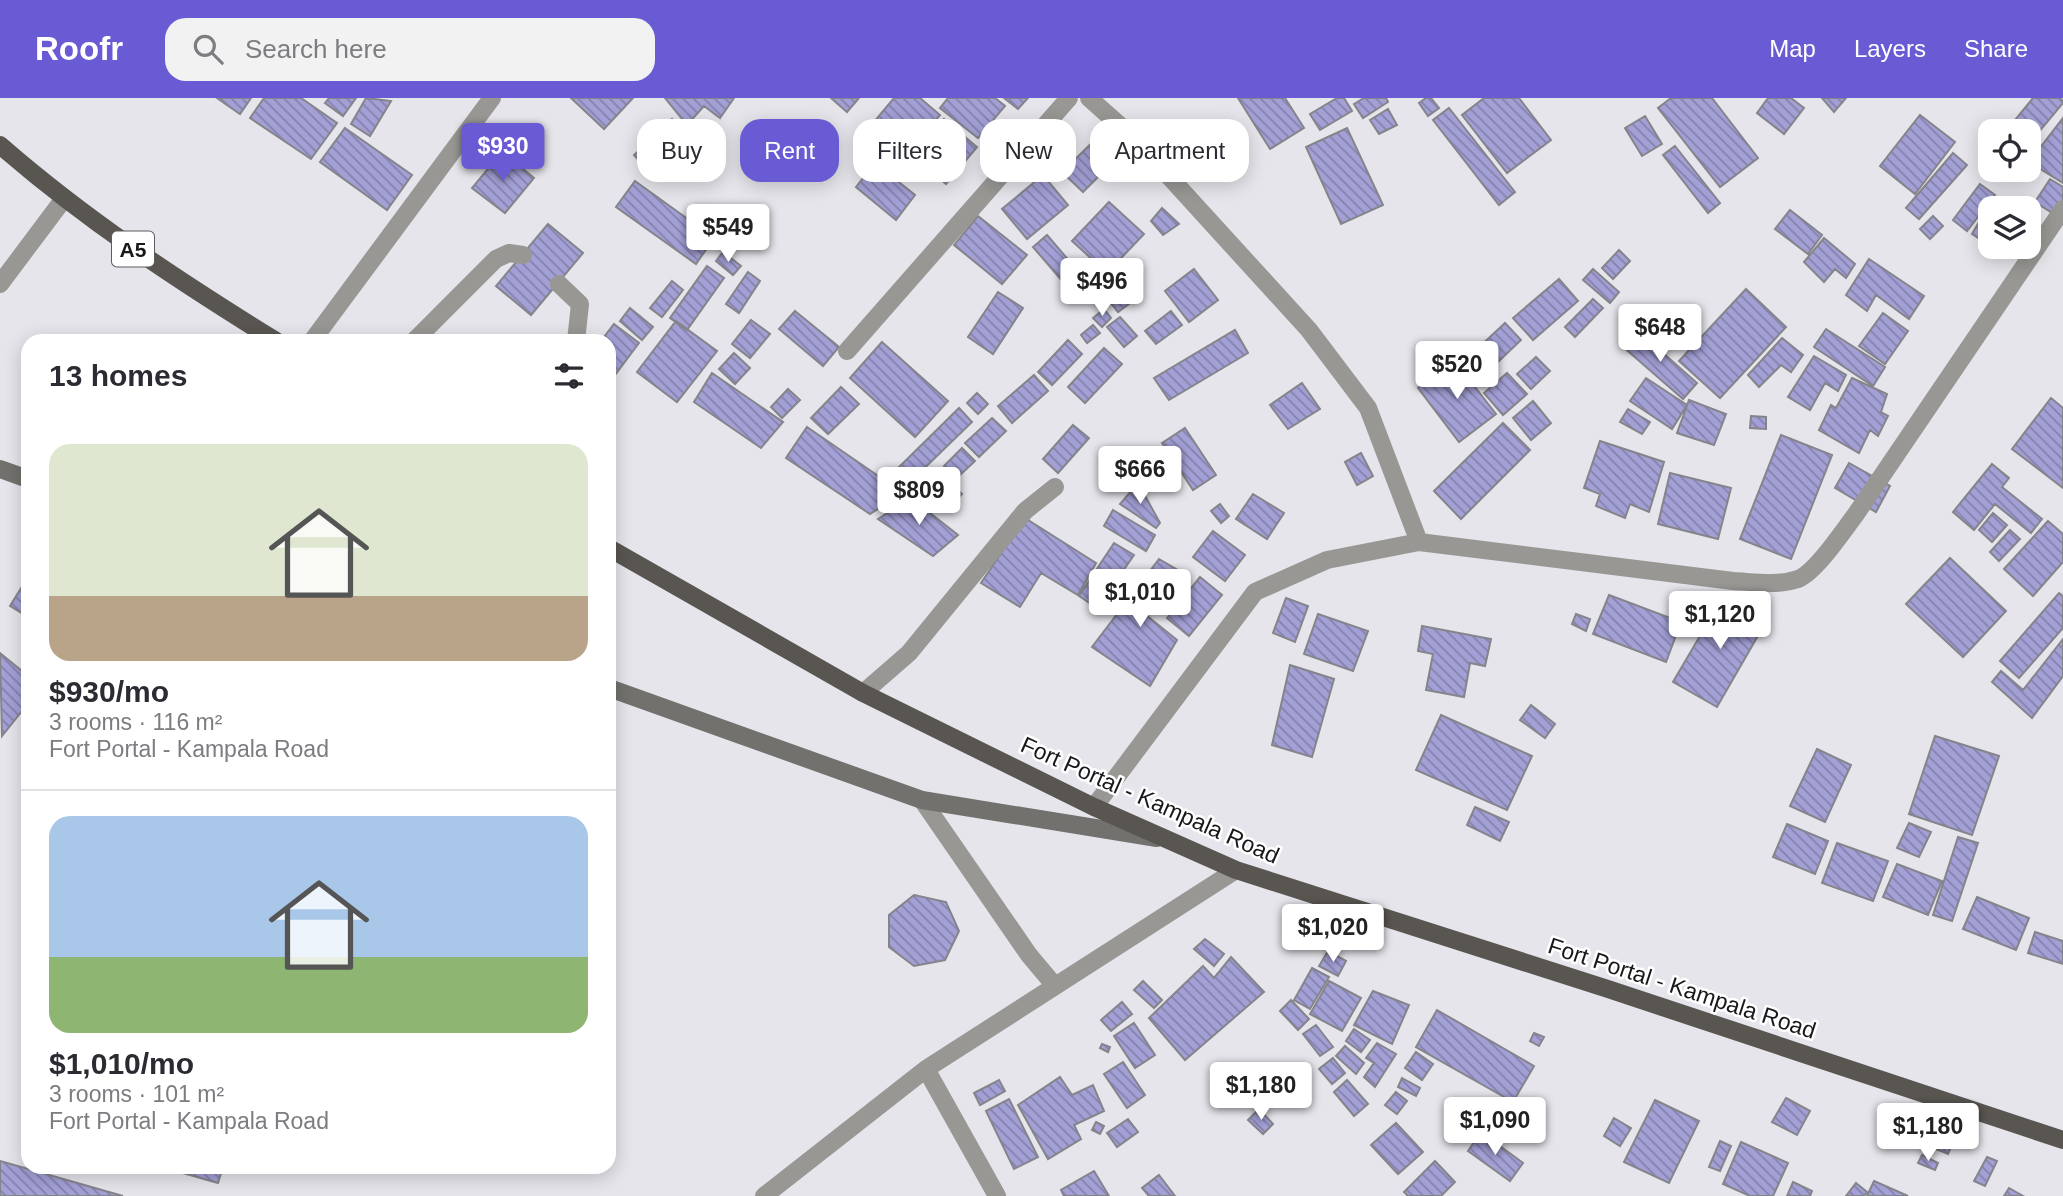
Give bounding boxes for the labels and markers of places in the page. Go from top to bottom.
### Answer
pin: $930 [462,123,544,183]
pin: $549 [687,204,769,264]
pin: $496 [1061,258,1143,318]
pin: $648 [1619,304,1701,364]
pin: $520 [1416,342,1498,401]
pin: $666 [1099,446,1181,506]
pin: $809 [878,468,960,527]
pin: $1,010 [1083,570,1197,629]
pin: $1,120 [1663,592,1777,651]
pin: $1,020 [1276,904,1390,964]
pin: $1,180 [1204,1062,1318,1122]
pin: $1,090 [1438,1098,1552,1157]
pin: $1,180 [1871,1104,1985,1163]

